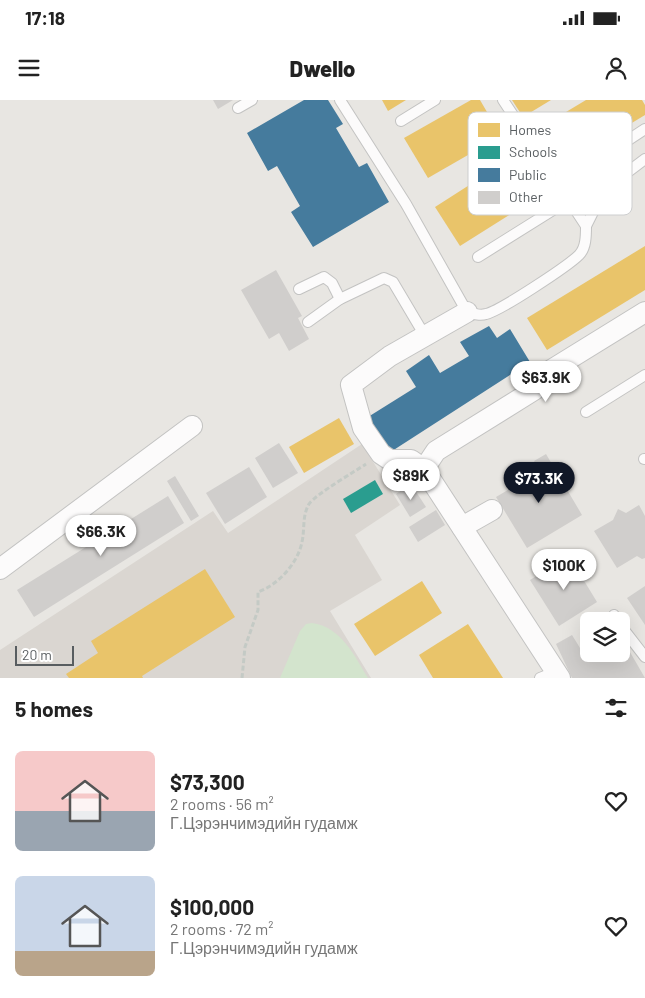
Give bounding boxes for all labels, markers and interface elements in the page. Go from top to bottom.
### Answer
text: 17:18 [25,6,65,29]
icon: menu [15,54,43,82]
icon: person [602,54,630,82]
text: Dwello [290,55,355,81]
legend [468,112,632,215]
text: Homes [509,121,552,138]
text: Schools [509,143,557,160]
text: Public [509,166,547,183]
text: Other [509,188,543,205]
pin: $63.9K [505,360,587,403]
text: $63.9K [521,367,571,386]
pin: $89K [381,458,441,501]
pin: $73.3K [498,462,580,504]
text: $89K [393,465,429,484]
text: $73.3K [515,468,563,487]
pin: $66.3K [60,514,142,557]
text: $66.3K [76,521,126,540]
pin: $100K [529,548,599,591]
text: $100K [542,555,586,574]
map controls [580,612,630,662]
button: layers [580,612,630,662]
scale bar [15,643,74,666]
text: 20 m [22,646,52,663]
icon: filters [602,694,630,722]
text: 5 homes [15,696,93,721]
text: $73,300 [170,769,245,794]
icon: home [55,771,115,831]
icon: heart [602,787,630,815]
text: 2 rooms · 56 m² [170,794,274,813]
text: Г.Цэрэнчимэдийн гудамж [170,813,358,832]
text: $100,000 [170,894,254,919]
icon: home [55,896,115,956]
icon: heart [602,912,630,940]
text: 2 rooms · 72 m² [170,919,273,938]
text: Г.Цэрэнчимэдийн гудамж [170,938,358,957]

